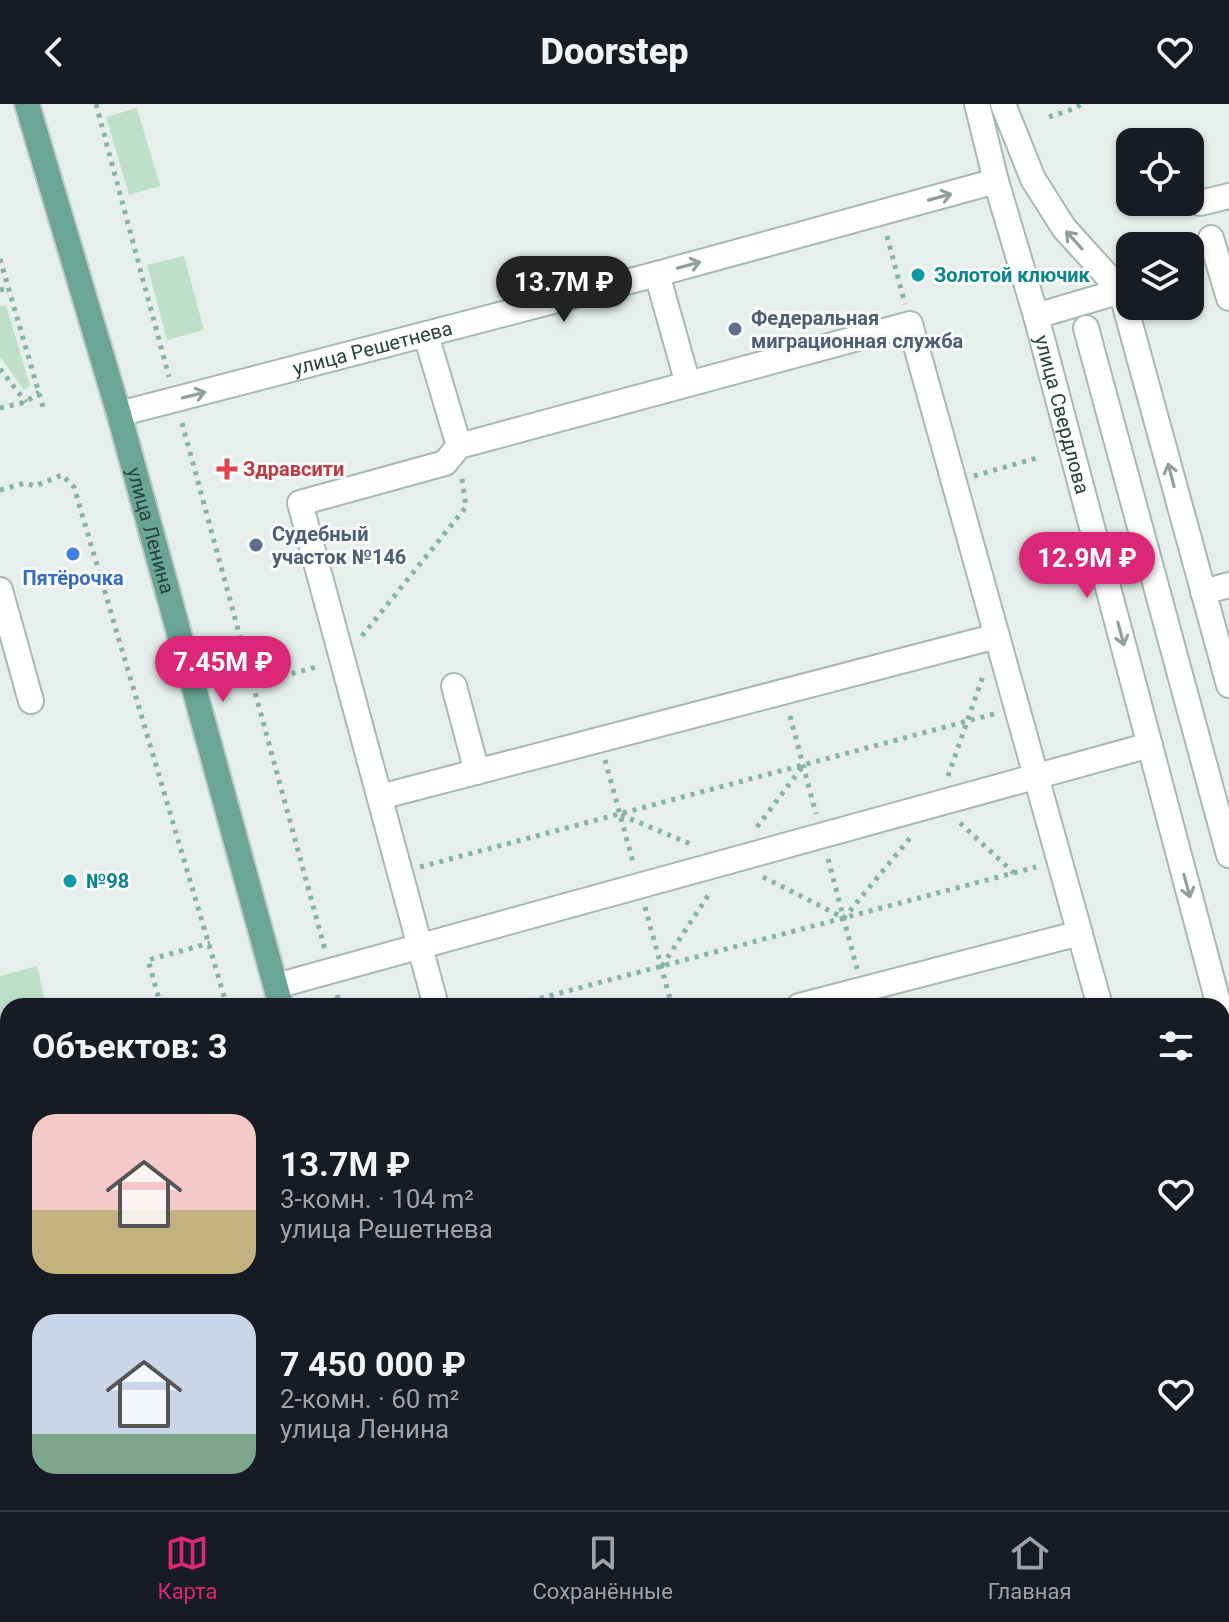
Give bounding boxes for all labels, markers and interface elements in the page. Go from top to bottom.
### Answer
icon: back [32,30,76,74]
icon: heart [1153,30,1197,74]
text: Doorstep [541,31,688,73]
map controls [1116,128,1204,320]
button: locate [1116,128,1204,216]
one-way arrow [927,188,953,203]
one-way arrow [1066,230,1084,250]
button: layers [1116,232,1204,320]
pin: 13.7M ₽ [490,256,638,324]
one-way arrow [676,257,702,272]
place label: Золотой ключик [934,263,1091,287]
marker: Золотой ключик [909,266,927,284]
text: 13.7M ₽ [514,267,614,297]
place label: Федеральная миграционная служба [751,306,964,353]
street label: улица Решетнева [290,316,455,380]
marker: Федеральная миграционная служба [726,320,744,338]
street label: улица Свердлова [1030,332,1095,497]
one-way arrow [181,386,206,401]
place label: Здравсити [243,457,344,481]
marker: Здравсити [218,460,236,478]
one-way arrow [1163,463,1178,489]
street label: улица Ленина [122,464,180,596]
place label: Судебный участок №146 [272,522,406,569]
pin: 12.9M ₽ [1013,532,1161,600]
marker: Судебный участок №146 [247,536,265,554]
text: 12.9M ₽ [1037,543,1137,573]
marker: Пятёрочка [64,545,82,563]
place label: Пятёрочка [22,566,124,590]
one-way arrow [1114,621,1129,647]
pin: 7.45M ₽ [149,636,297,704]
text: 7.45M ₽ [173,647,273,677]
place label: №98 [86,869,129,893]
marker: №98 [61,872,79,890]
one-way arrow [1181,872,1196,898]
icon: filters [1154,1024,1198,1068]
text: Объектов: 3 [32,1026,227,1066]
text: 13.7M ₽ [280,1144,411,1184]
icon: home [96,1146,192,1242]
icon: heart [1154,1172,1198,1216]
text: 3-комн. · 104 m² [280,1184,474,1214]
text: улица Решетнева [280,1214,493,1244]
text: 7 450 000 ₽ [280,1344,466,1384]
icon: home [96,1346,192,1442]
icon: heart [1154,1372,1198,1416]
text: 2-комн. · 60 m² [280,1384,459,1414]
text: улица Ленина [280,1414,449,1444]
tab: Карта [158,1531,217,1604]
tab: Сохранённые [532,1531,673,1604]
tab: Главная [988,1531,1071,1604]

